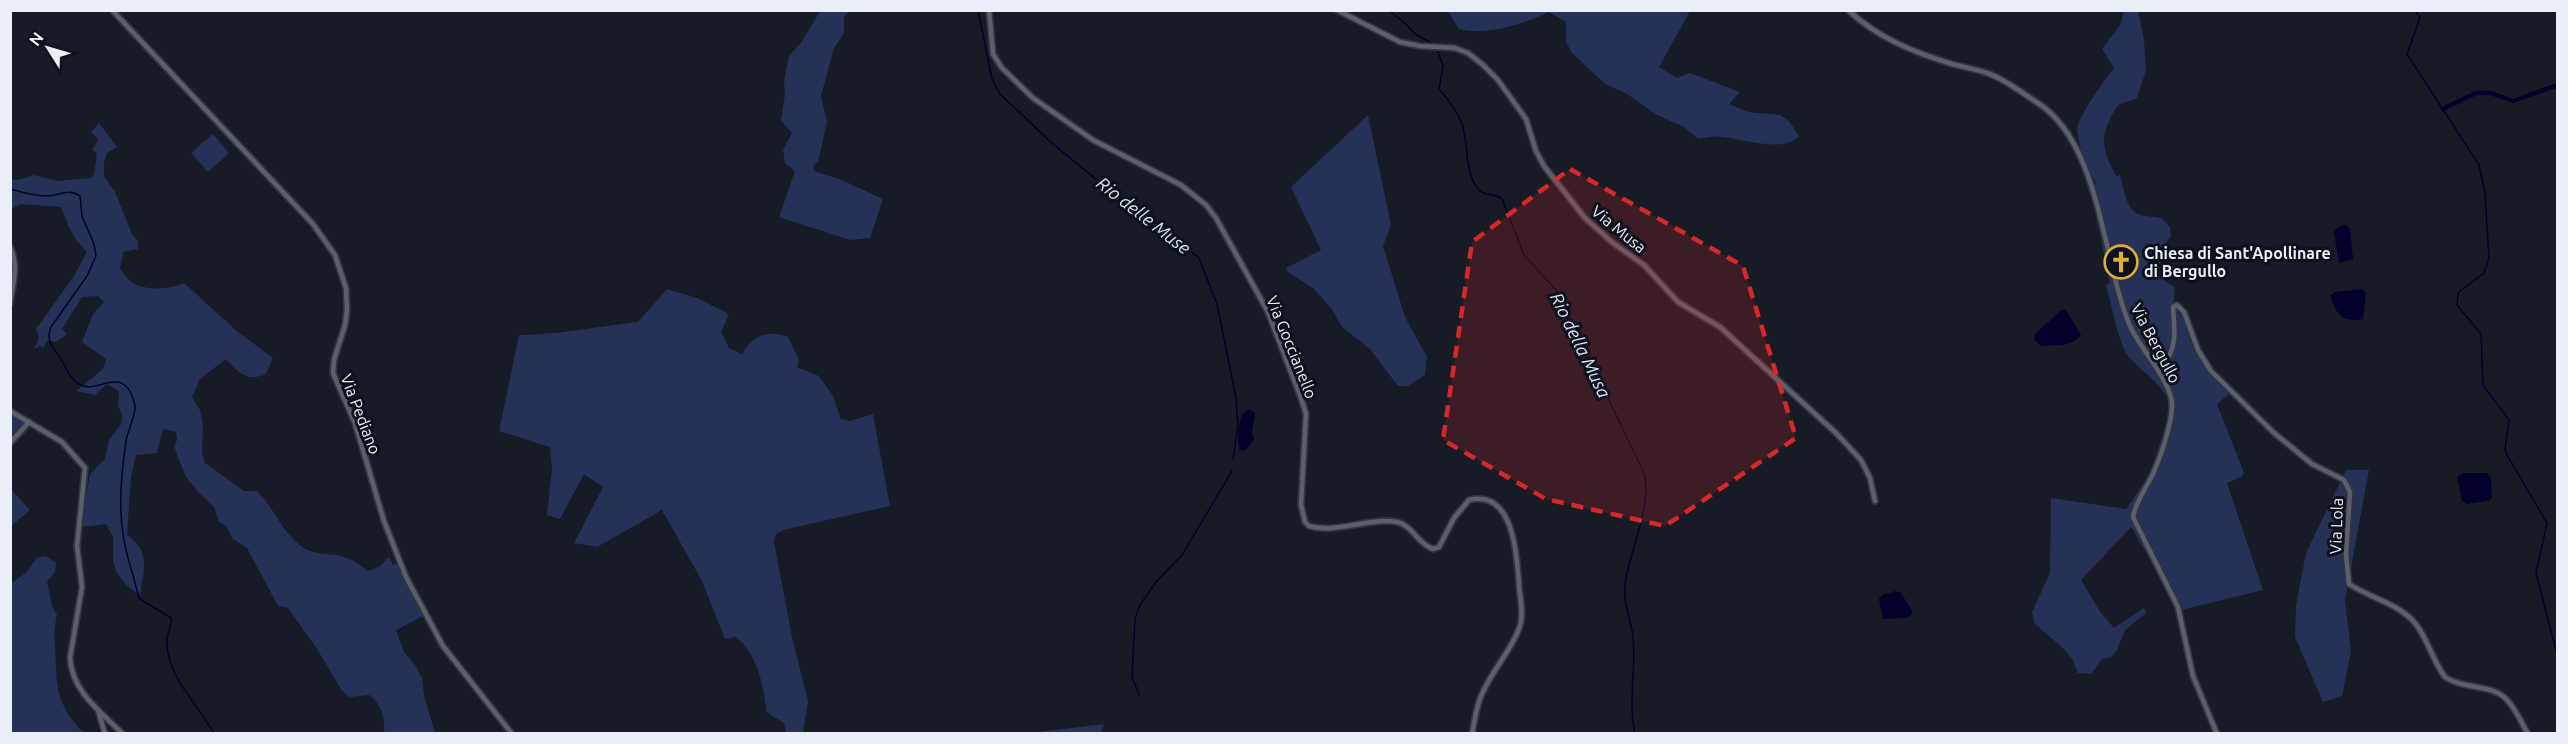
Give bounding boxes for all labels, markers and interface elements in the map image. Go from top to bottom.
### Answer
north arrow [18,18,78,78]
text: N [25,29,47,49]
water label: Rio delle Muse [1093,172,1195,258]
street label: Via Musa [1588,202,1650,256]
church icon: Chiesa di Sant'Apollinare di Bergullo [2103,244,2139,280]
place label: Chiesa di Sant'Apollinare di Bergullo [2144,244,2331,280]
water label: Rio della Musa [1547,289,1615,401]
street label: Via Goccianello [1263,293,1321,401]
street label: Via Bergullo [2127,300,2185,386]
street label: Via Pediano [337,371,385,457]
street label: Via Lola [2326,497,2346,555]

